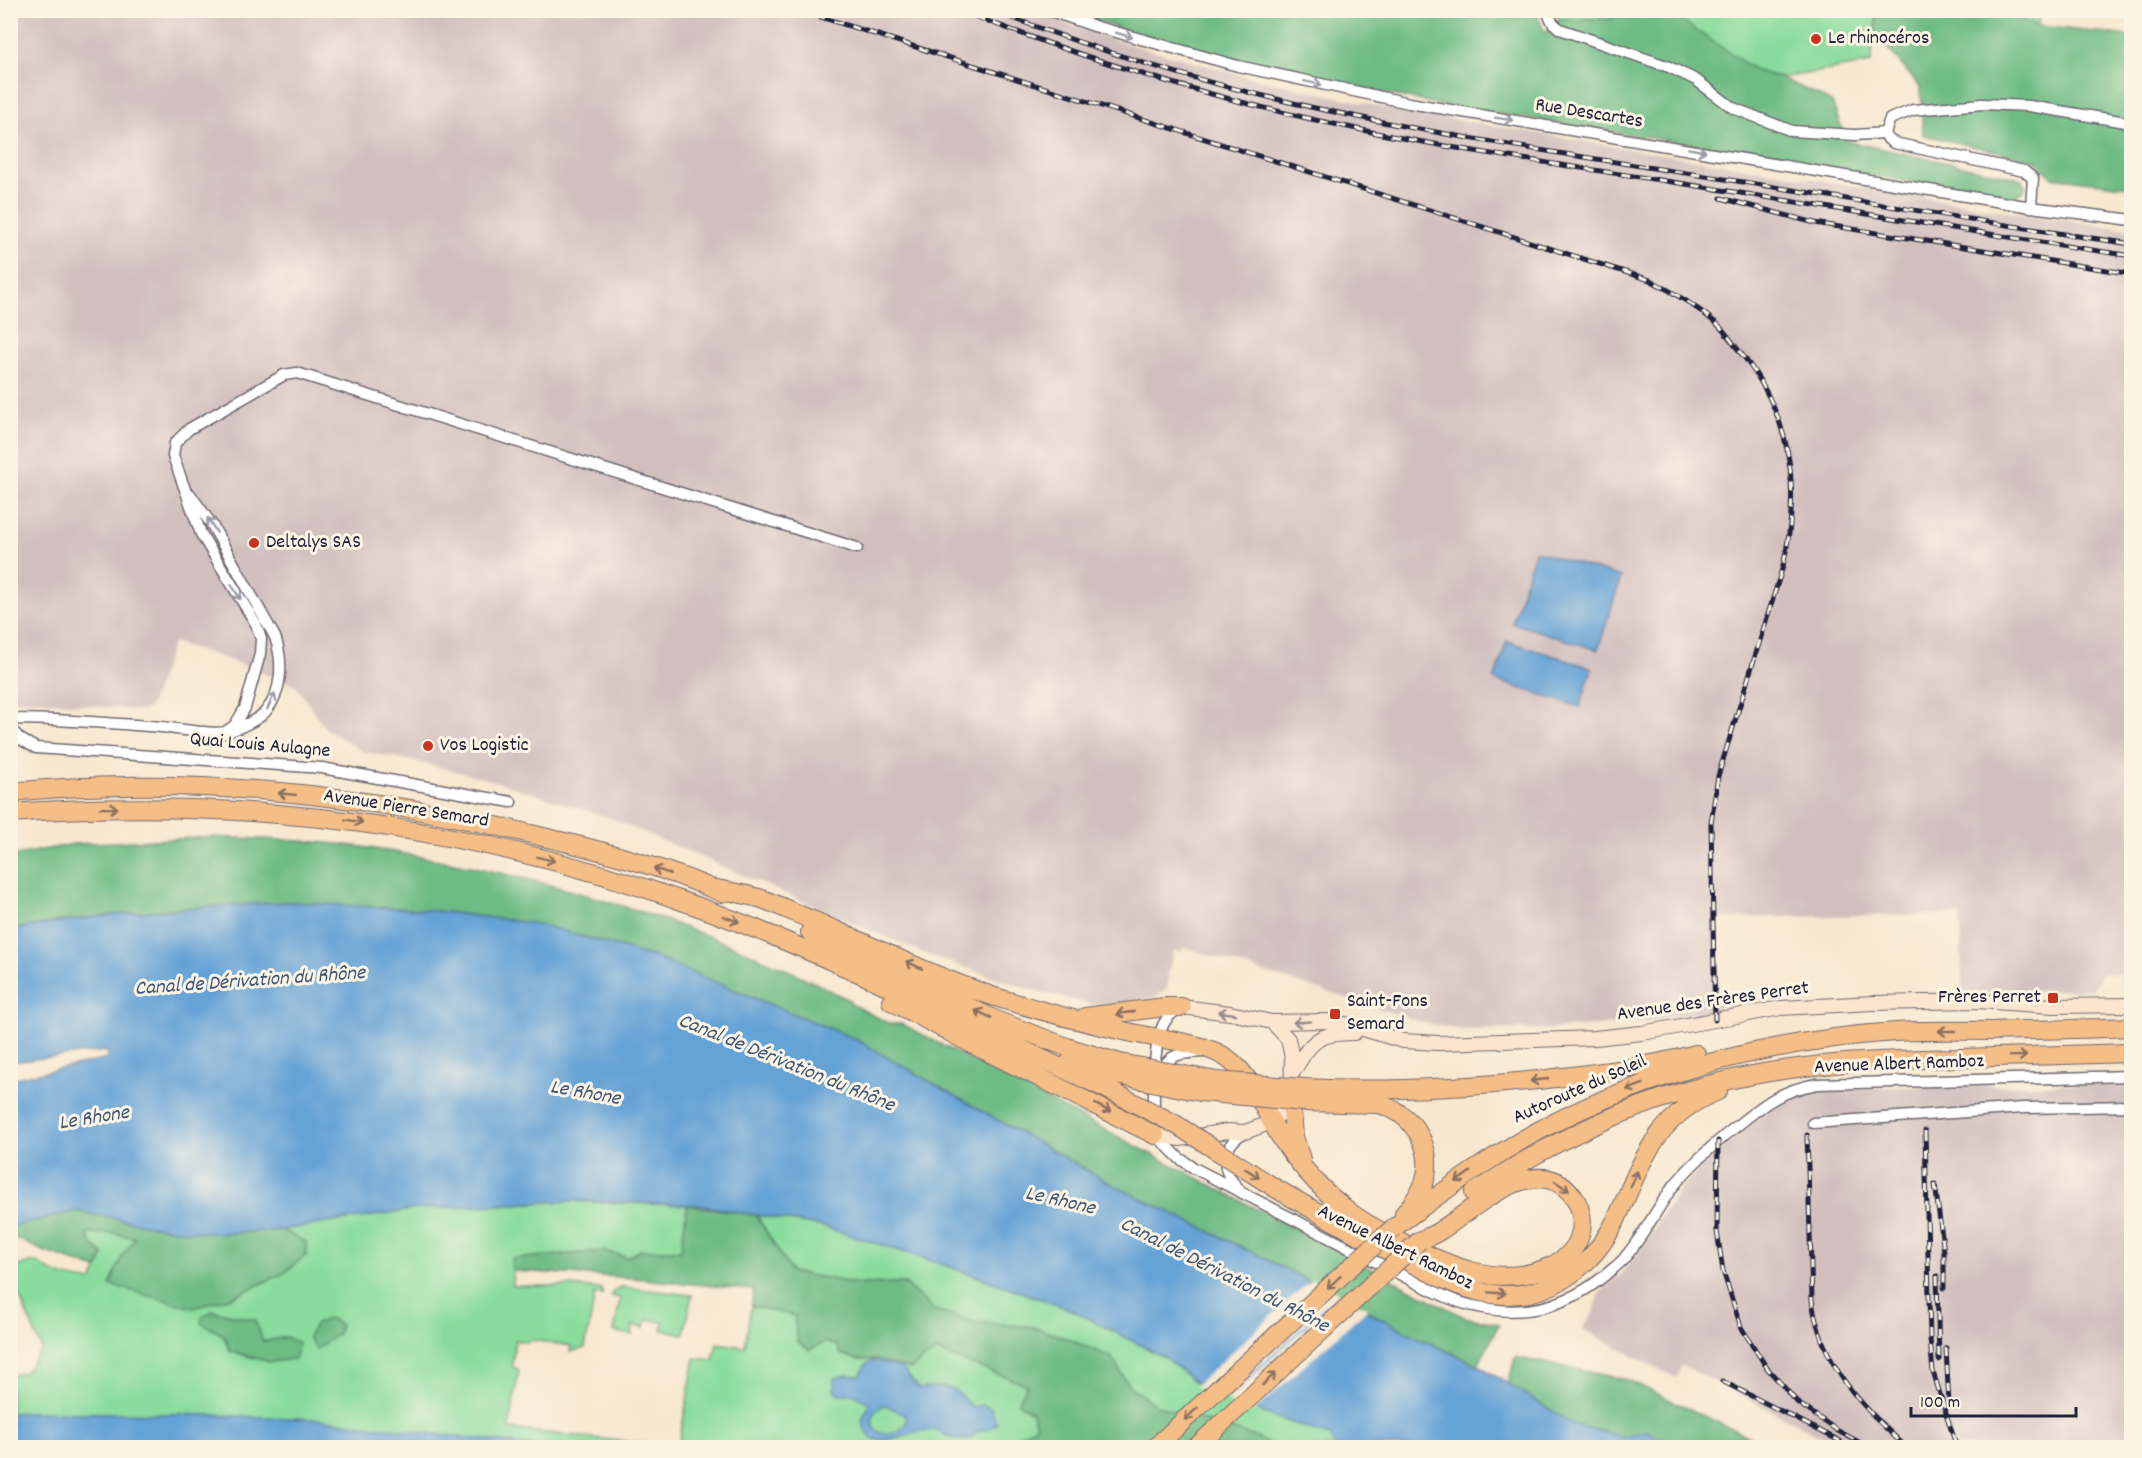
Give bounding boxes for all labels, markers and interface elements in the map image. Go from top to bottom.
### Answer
place label: Le rhinocéros [1828,25,1929,53]
one-way arrow [1114,29,1133,41]
marker: Le rhinocéros [1809,32,1823,46]
one-way arrow [1303,78,1322,90]
street label: Rue Descartes [1533,92,1645,136]
one-way arrow [1494,114,1514,125]
one-way arrow [1686,145,1706,156]
one-way arrow [206,517,219,534]
place label: Deltalys SAS [266,529,361,557]
marker: Deltalys SAS [247,536,261,550]
one-way arrow [231,583,243,600]
one-way arrow [266,693,278,711]
street label: Quai Louis Aulagne [189,726,332,766]
place label: Vos Logistic [440,732,529,760]
marker: Vos Logistic [421,739,435,753]
street label: Avenue Pierre Semard [322,782,490,836]
one-way arrow [278,788,298,799]
one-way arrow [98,802,118,814]
one-way arrow [344,816,364,827]
one-way arrow [536,854,555,866]
one-way arrow [653,865,672,876]
one-way arrow [721,914,740,925]
water label: Canal de Dérivation du Rhône [134,959,368,1005]
one-way arrow [906,959,924,970]
street label: Avenue des Frères Perret [1615,975,1811,1029]
place label: Frères Perret [1938,984,2041,1012]
place label: Saint-Fons Semard [1347,988,1428,1039]
marker: Frères Perret [2046,991,2060,1005]
water label: Canal de Dérivation du Rhône [673,1007,900,1122]
one-way arrow [1116,1007,1136,1018]
one-way arrow [1218,1007,1238,1018]
marker: Saint-Fons Semard [1328,1007,1342,1021]
one-way arrow [974,1008,992,1020]
one-way arrow [1293,1017,1313,1028]
one-way arrow [1938,1025,1958,1037]
street label: Autoroute du Soleil [1509,1048,1652,1132]
street label: Avenue Albert Ramboz [1814,1048,1985,1082]
one-way arrow [2007,1050,2027,1062]
water label: Le Rhone [548,1073,624,1115]
one-way arrow [1529,1075,1549,1086]
one-way arrow [1626,1082,1645,1093]
water label: Le Rhone [57,1098,133,1139]
one-way arrow [1094,1103,1112,1114]
one-way arrow [1243,1168,1260,1180]
one-way arrow [1629,1170,1640,1188]
one-way arrow [1455,1171,1471,1183]
water label: Le Rhone [1022,1179,1100,1225]
one-way arrow [1553,1180,1570,1192]
street label: Avenue Albert Ramboz [1313,1198,1478,1298]
water label: Canal de Dérivation du Rhône [1114,1210,1335,1343]
one-way arrow [1327,1275,1342,1289]
one-way arrow [1486,1288,1506,1299]
one-way arrow [1261,1373,1276,1387]
scale bar [1911,1380,2076,1418]
text: 100 m [1920,1391,1960,1416]
one-way arrow [1183,1407,1198,1421]

